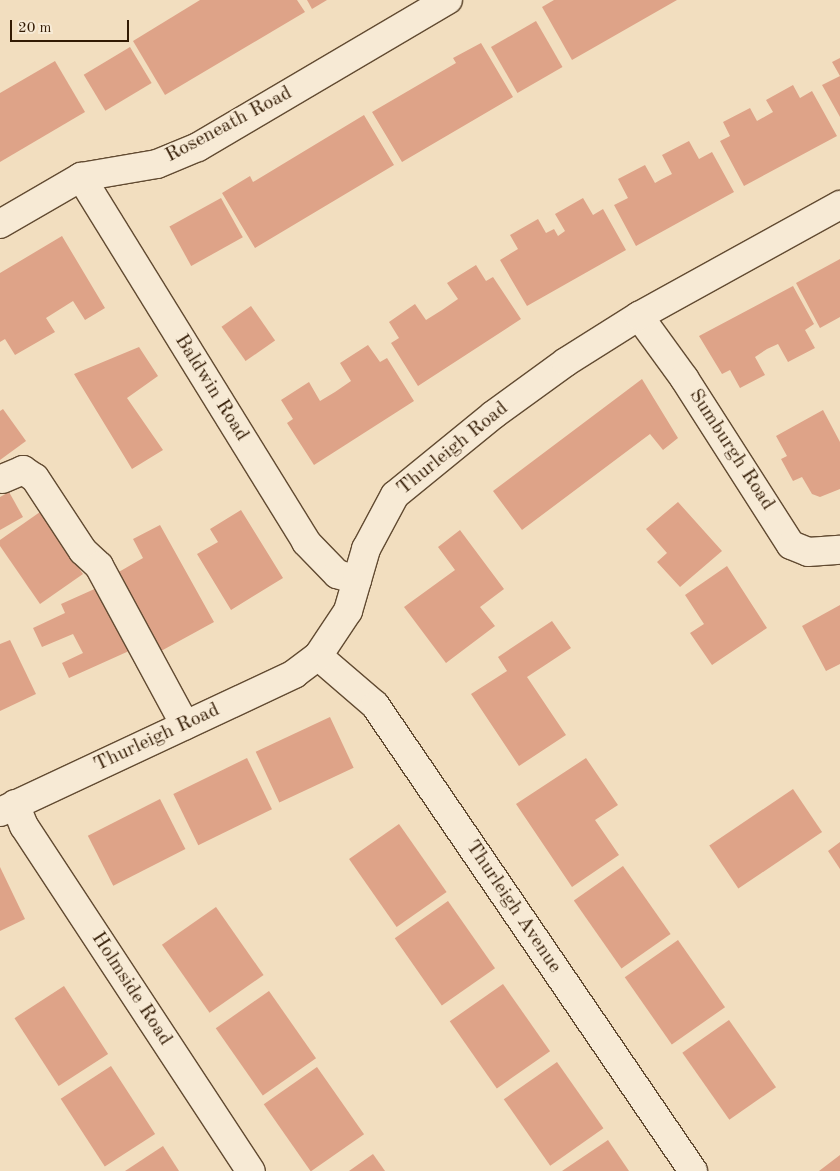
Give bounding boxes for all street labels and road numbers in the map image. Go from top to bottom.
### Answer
street label: Roseneath Road [162,82,296,168]
street label: Baldwin Road [169,330,253,446]
street label: Sumburgh Road [683,385,779,515]
street label: Thurleigh Road [393,397,513,501]
street label: Thurleigh Road [90,698,224,778]
street label: Thurleigh Avenue [460,836,566,978]
street label: Holmside Road [85,928,177,1050]

